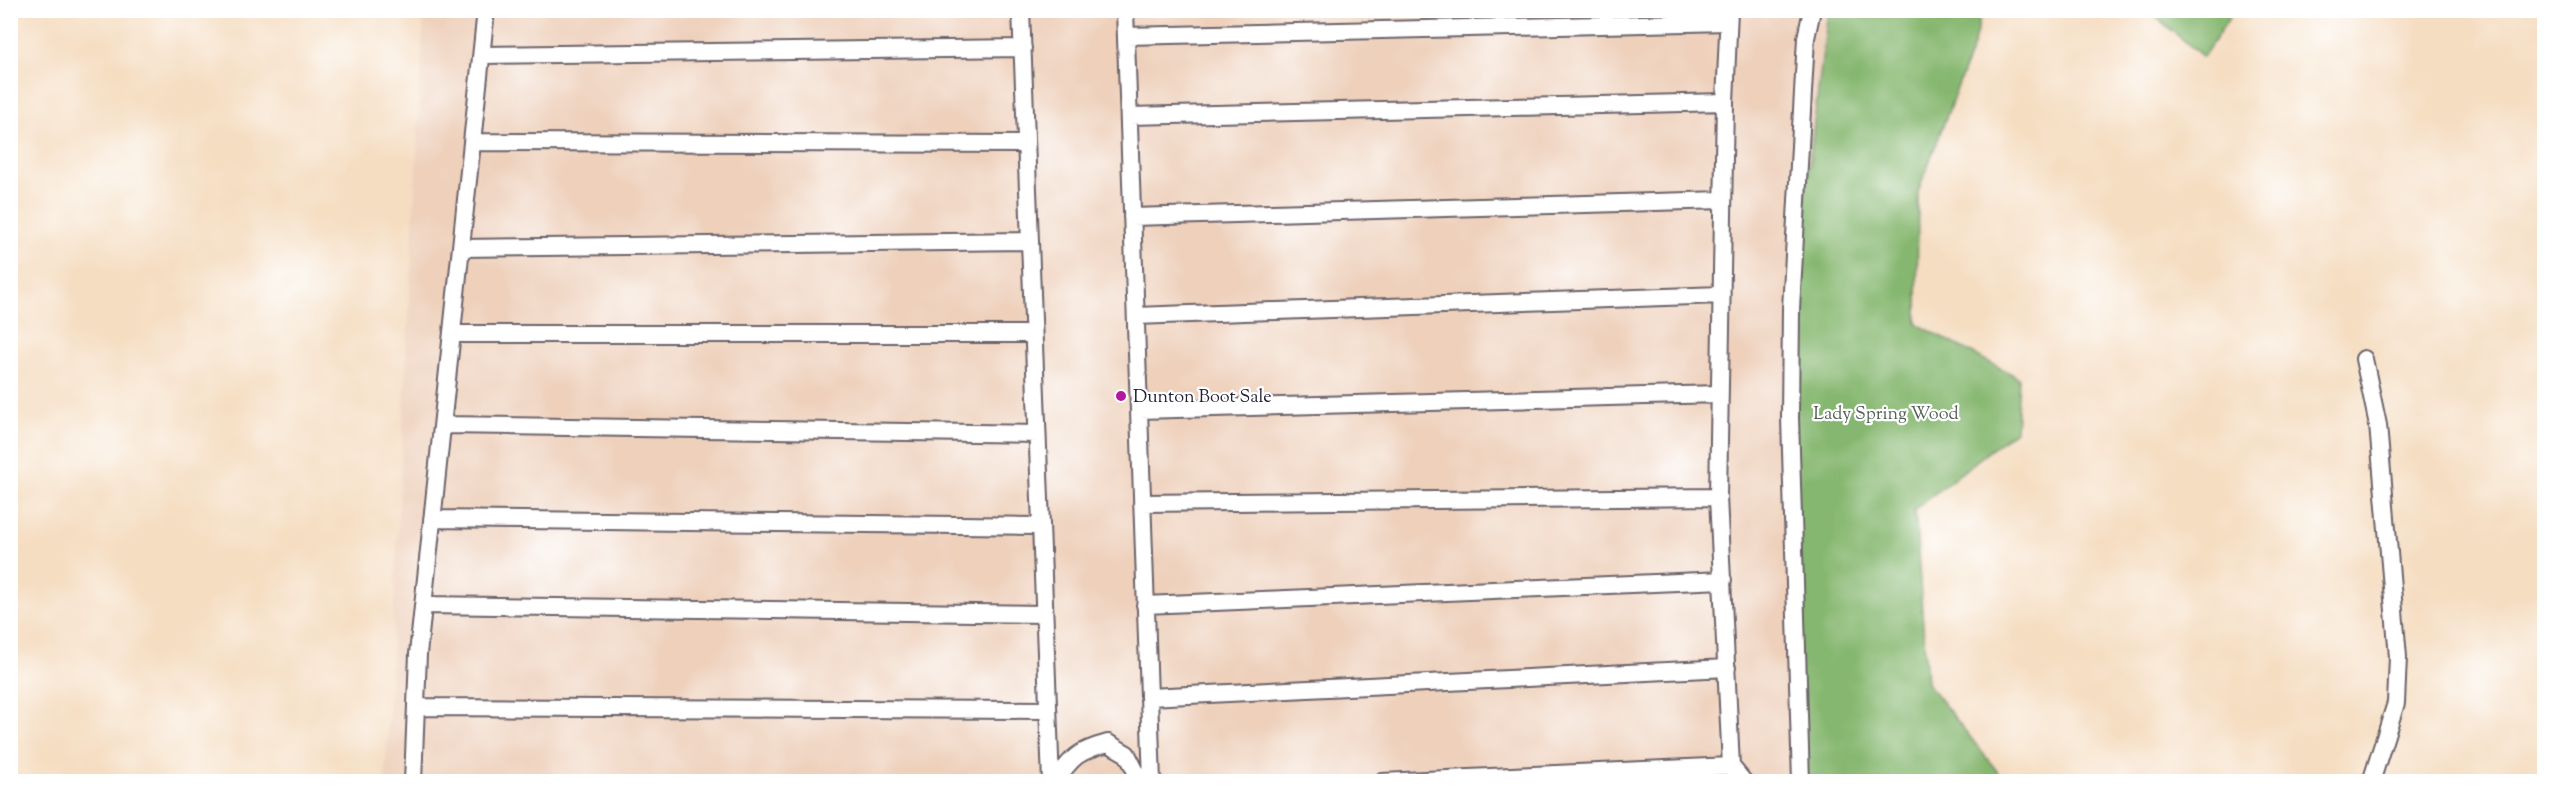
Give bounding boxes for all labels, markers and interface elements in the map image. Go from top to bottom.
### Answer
place label: Dunton Boot Sale [1133,385,1272,411]
marker: Dunton Boot Sale [1114,389,1128,403]
park label: Lady Spring Wood [1813,402,1959,428]

